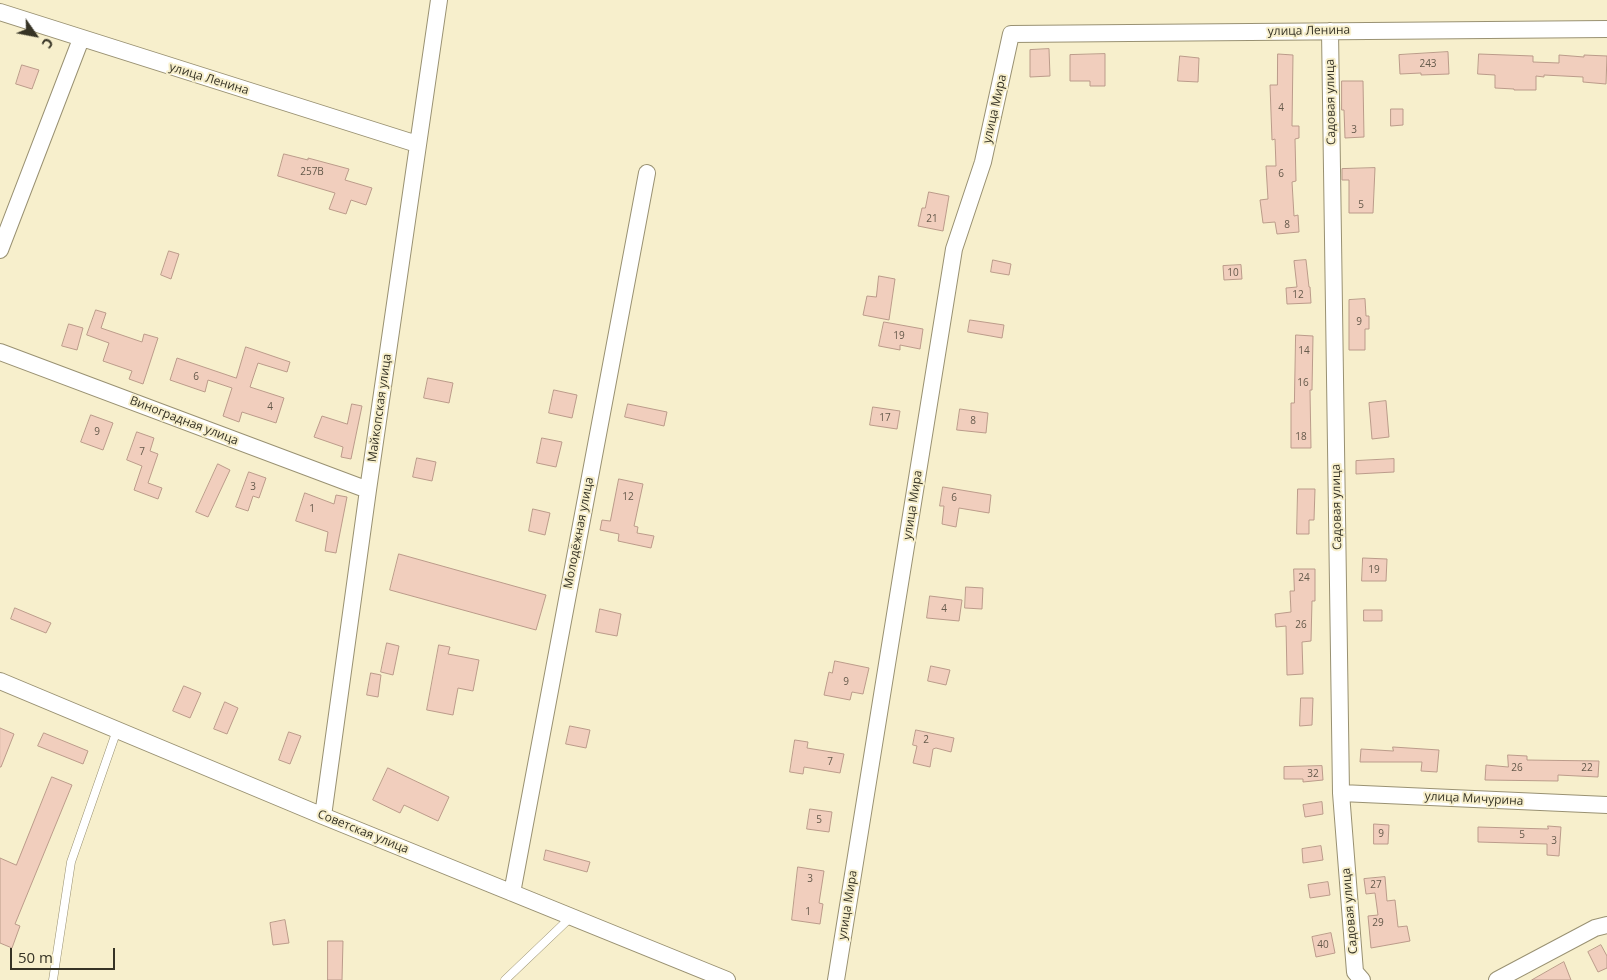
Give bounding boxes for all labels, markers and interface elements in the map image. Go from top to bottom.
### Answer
north arrow [10,10,60,60]
street label: улица Ленина [1268,23,1350,39]
text: С [38,35,58,52]
house number: 243 [1419,58,1437,70]
street label: Садовая улица [1323,59,1339,145]
street label: улица Ленина [167,60,251,98]
street label: улица Мира [980,73,1010,145]
house number: 4 [1278,102,1284,114]
house number: 3 [1351,124,1357,136]
house number: 257В [300,166,324,178]
house number: 6 [1278,168,1284,180]
house number: 5 [1358,199,1364,211]
house number: 21 [926,213,938,225]
house number: 8 [1284,219,1290,231]
house number: 10 [1227,267,1239,279]
house number: 12 [1292,289,1304,301]
house number: 9 [1356,316,1362,328]
house number: 19 [893,330,905,342]
house number: 14 [1298,345,1310,357]
street label: Майкопская улица [365,353,395,463]
house number: 6 [193,371,199,383]
house number: 16 [1297,377,1309,389]
street label: Виноградная улица [128,394,240,448]
house number: 4 [267,401,273,413]
house number: 17 [879,412,891,424]
house number: 8 [970,415,976,427]
house number: 9 [94,426,100,438]
house number: 18 [1295,431,1307,443]
house number: 7 [139,446,145,458]
street label: Садовая улица [1329,464,1345,550]
street label: улица Мира [900,469,926,541]
street label: Молодёжная улица [561,476,597,590]
house number: 3 [250,481,256,493]
house number: 12 [622,491,634,503]
house number: 6 [951,492,957,504]
house number: 1 [309,503,315,515]
house number: 19 [1368,564,1380,576]
house number: 24 [1298,572,1310,584]
house number: 4 [941,603,947,615]
house number: 26 [1295,619,1307,631]
house number: 9 [843,676,849,688]
house number: 2 [923,734,929,746]
house number: 7 [827,756,833,768]
house number: 26 [1511,762,1523,774]
house number: 22 [1581,762,1593,774]
house number: 32 [1307,768,1319,780]
street label: улица Мичурина [1424,789,1524,809]
street label: Советская улица [315,807,411,857]
house number: 5 [816,814,822,826]
house number: 9 [1378,828,1384,840]
house number: 5 [1519,829,1525,841]
house number: 3 [1551,835,1557,847]
street label: Садовая улица [1339,867,1361,955]
street label: улица Мира [835,869,861,941]
house number: 3 [807,873,813,885]
house number: 27 [1370,879,1382,891]
house number: 1 [805,906,811,918]
house number: 29 [1372,917,1384,929]
scale bar [12,938,118,970]
house number: 40 [1317,939,1329,951]
text: 50 m [18,947,53,967]

